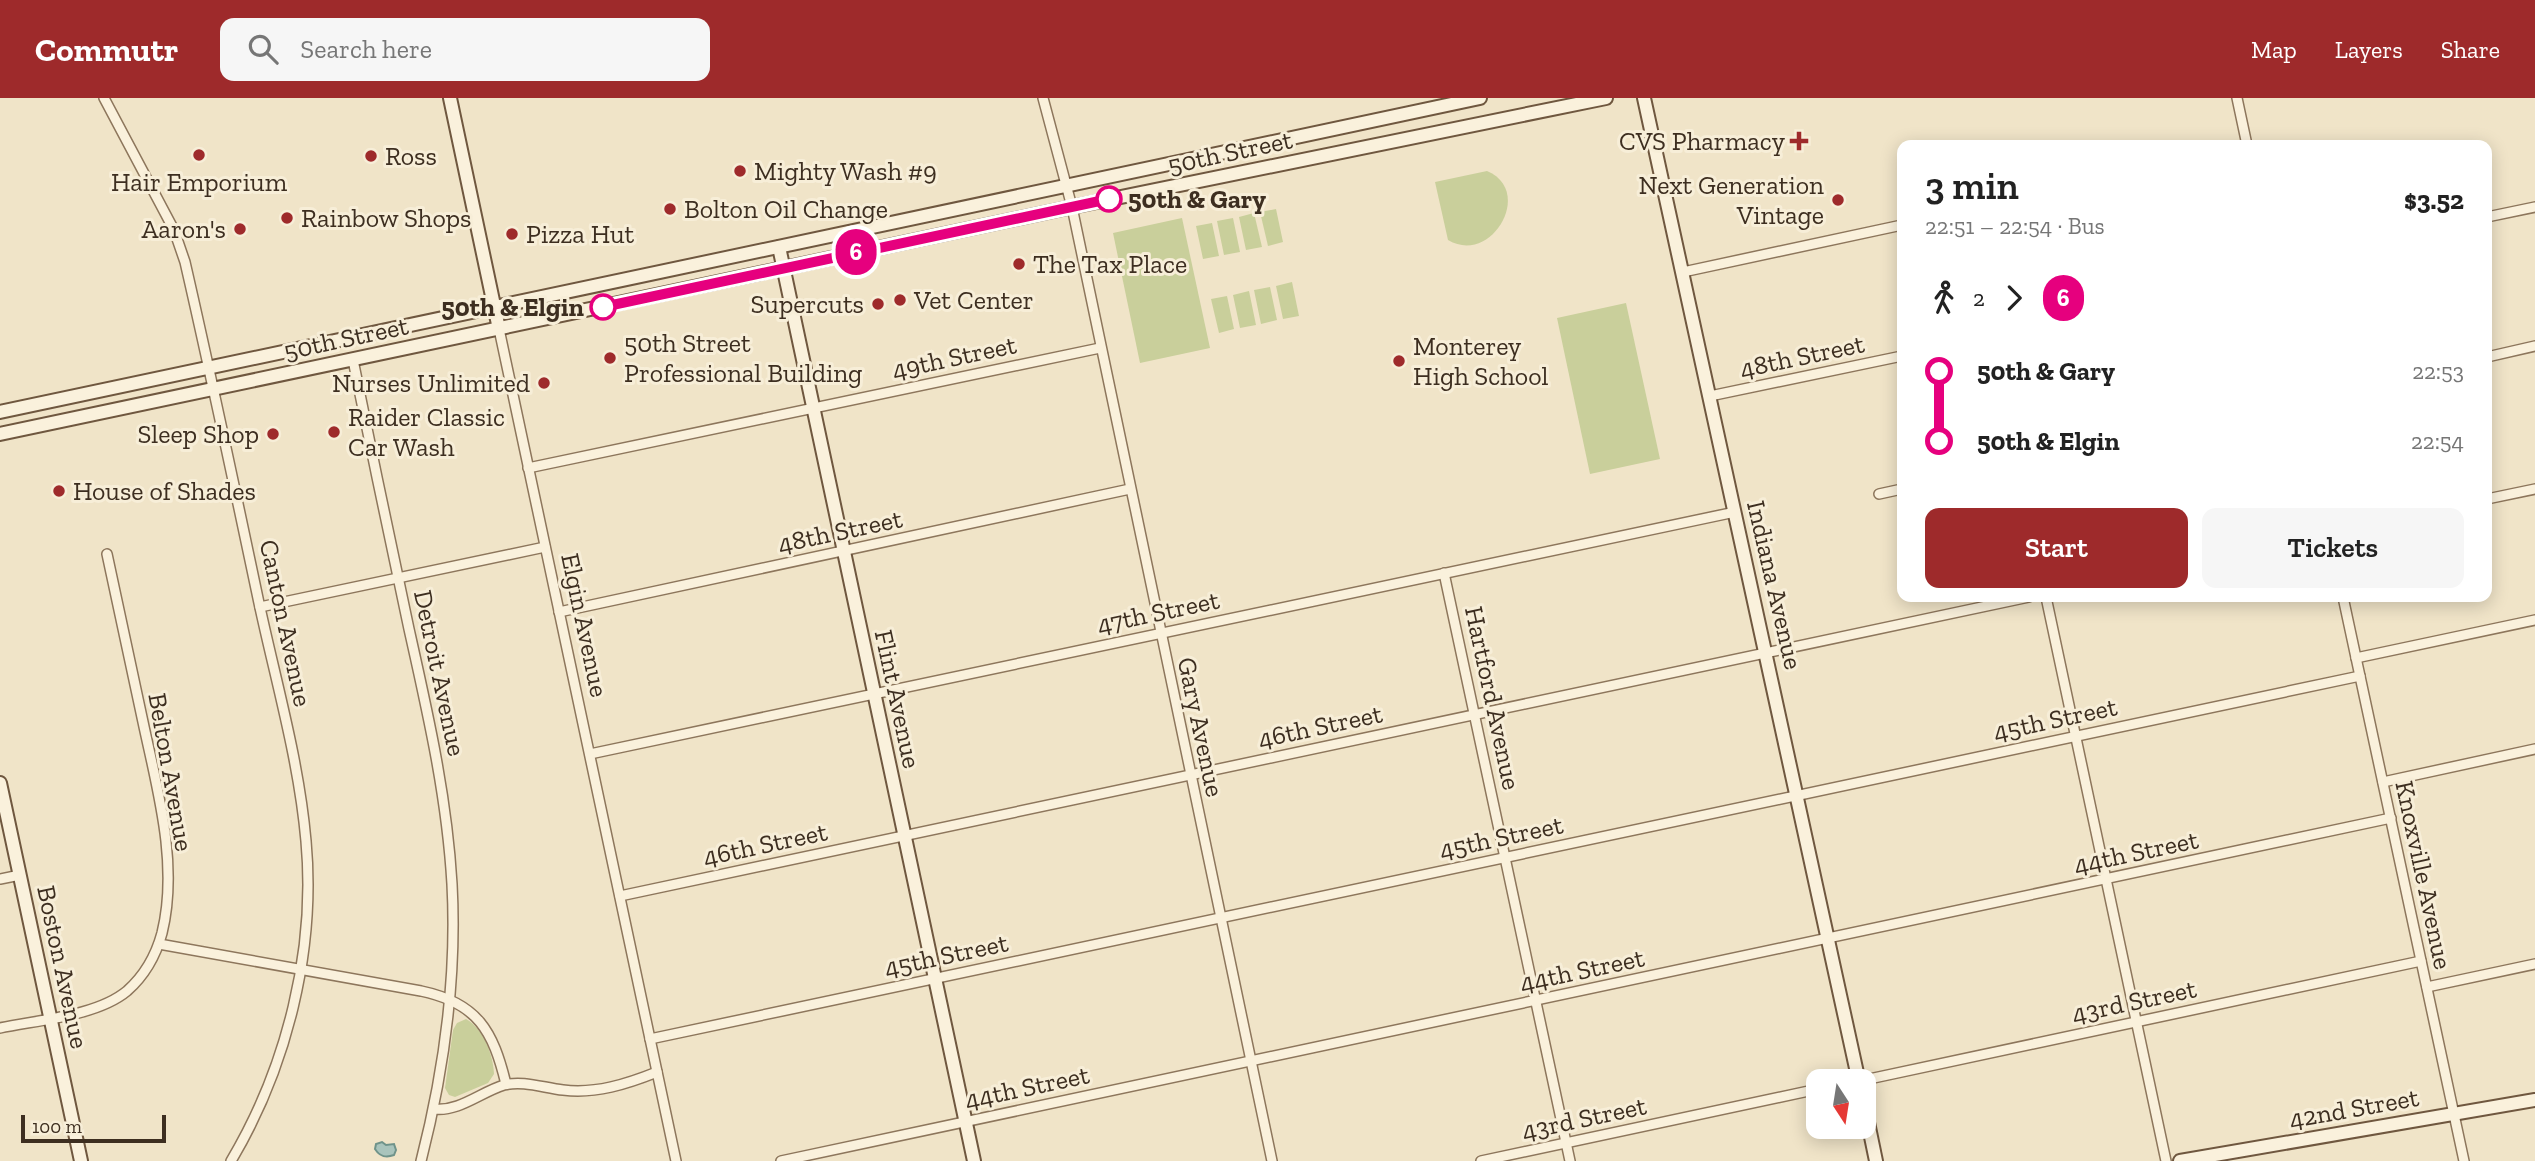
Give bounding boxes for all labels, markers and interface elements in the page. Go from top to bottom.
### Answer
search box [220,18,710,81]
text: Commutr [35,30,178,69]
icon: search [244,30,282,68]
text: Search here [300,33,432,65]
text: Map [2251,35,2297,64]
text: Layers [2335,35,2403,64]
text: Share [2441,35,2500,64]
street label: 50th Street [1165,123,1296,181]
place label: CVS Pharmacy [1619,125,1786,157]
marker: CVS Pharmacy [1791,133,1807,149]
place label: Ross [385,140,437,172]
marker: Hair Emporium [191,147,207,163]
marker: Ross [363,148,379,164]
place label: Mighty Wash #9 [754,155,937,187]
marker: Mighty Wash #9 [732,163,748,179]
text: 3 min [1925,163,2019,209]
place label: Hair Emporium [111,166,288,198]
place label: Next Generation Vintage [1639,169,1824,231]
place label: 50th & Gary [1128,183,1266,215]
text: $3.52 [2404,184,2464,216]
marker: 50th & Gary [1096,186,1122,212]
marker: Next Generation Vintage [1830,192,1846,208]
place label: Bolton Oil Change [684,193,888,225]
marker: Bolton Oil Change [662,201,678,217]
place label: Rainbow Shops [301,202,471,234]
marker: Rainbow Shops [279,210,295,226]
text: 22:51 – 22:54 · Bus [1925,212,2105,240]
place label: Aaron's [141,213,226,245]
place label: Pizza Hut [526,218,634,250]
marker: Aaron's [232,221,248,237]
marker: Pizza Hut [504,226,520,242]
line badge: 6 [833,229,879,275]
text: 6 [850,237,862,266]
place label: The Tax Place [1033,248,1187,280]
marker: The Tax Place [1011,256,1027,272]
icon: walk [1925,279,1963,317]
icon: forward [1995,279,2033,317]
text: 6 [2057,283,2070,312]
place label: Vet Center [913,284,1034,316]
text: 2 [1973,284,1985,312]
place label: Supercuts [750,288,864,320]
place label: 50th & Elgin [441,291,585,323]
marker: Vet Center [892,292,908,308]
marker: 50th & Elgin [590,294,616,320]
marker: Supercuts [870,296,886,312]
street label: 50th Street [281,309,412,367]
place label: 50th Street Professional Building [624,327,862,389]
street label: 48th Street [1737,327,1867,385]
street label: 49th Street [889,328,1019,386]
place label: Monterey High School [1413,330,1548,392]
marker: 50th Street Professional Building [602,350,618,366]
marker: Monterey High School [1391,353,1407,369]
text: 50th & Gary [1977,355,2115,387]
text: 22:53 [2412,357,2464,385]
place label: Nurses Unlimited [332,367,530,399]
marker: Nurses Unlimited [536,375,552,391]
place label: Raider Classic Car Wash [348,401,505,463]
place label: Sleep Shop [138,418,259,450]
marker: Raider Classic Car Wash [326,424,342,440]
text: 50th & Elgin [1977,425,2120,457]
marker: Sleep Shop [265,426,281,442]
text: 22:54 [2411,427,2464,455]
place label: House of Shades [73,475,256,507]
marker: House of Shades [51,483,67,499]
street label: Indiana Avenue [1740,497,1810,673]
street label: 48th Street [775,502,905,560]
button: Start [1925,508,2188,588]
button: Tickets [2202,508,2464,588]
street label: Canton Avenue [253,537,319,709]
street label: Elgin Avenue [554,550,616,700]
street label: 47th Street [1094,583,1222,641]
street label: Detroit Avenue [407,587,473,759]
street label: Hartford Avenue [1458,603,1528,793]
street label: Flint Avenue [868,627,928,771]
street label: Gary Avenue [1171,654,1231,800]
street label: Belton Avenue [141,690,201,854]
street label: 45th Street [1990,690,2120,748]
street label: 46th Street [1255,697,1385,755]
street label: Knoxville Avenue [2388,778,2460,972]
street label: 45th Street [1436,808,1566,866]
street label: 46th Street [700,815,830,873]
street label: 44th Street [2071,823,2201,881]
street label: Boston Avenue [30,883,96,1051]
street label: 45th Street [881,926,1011,984]
street label: 44th Street [1517,941,1647,999]
street label: 43rd Street [2069,972,2199,1030]
street label: 44th Street [962,1058,1092,1116]
north arrow [1806,1069,1876,1139]
map controls [1806,1069,1876,1139]
street label: 42nd Street [2287,1081,2422,1135]
street label: 43rd Street [1519,1089,1649,1147]
scale bar [21,1112,166,1144]
text: 100 m [32,1115,82,1138]

